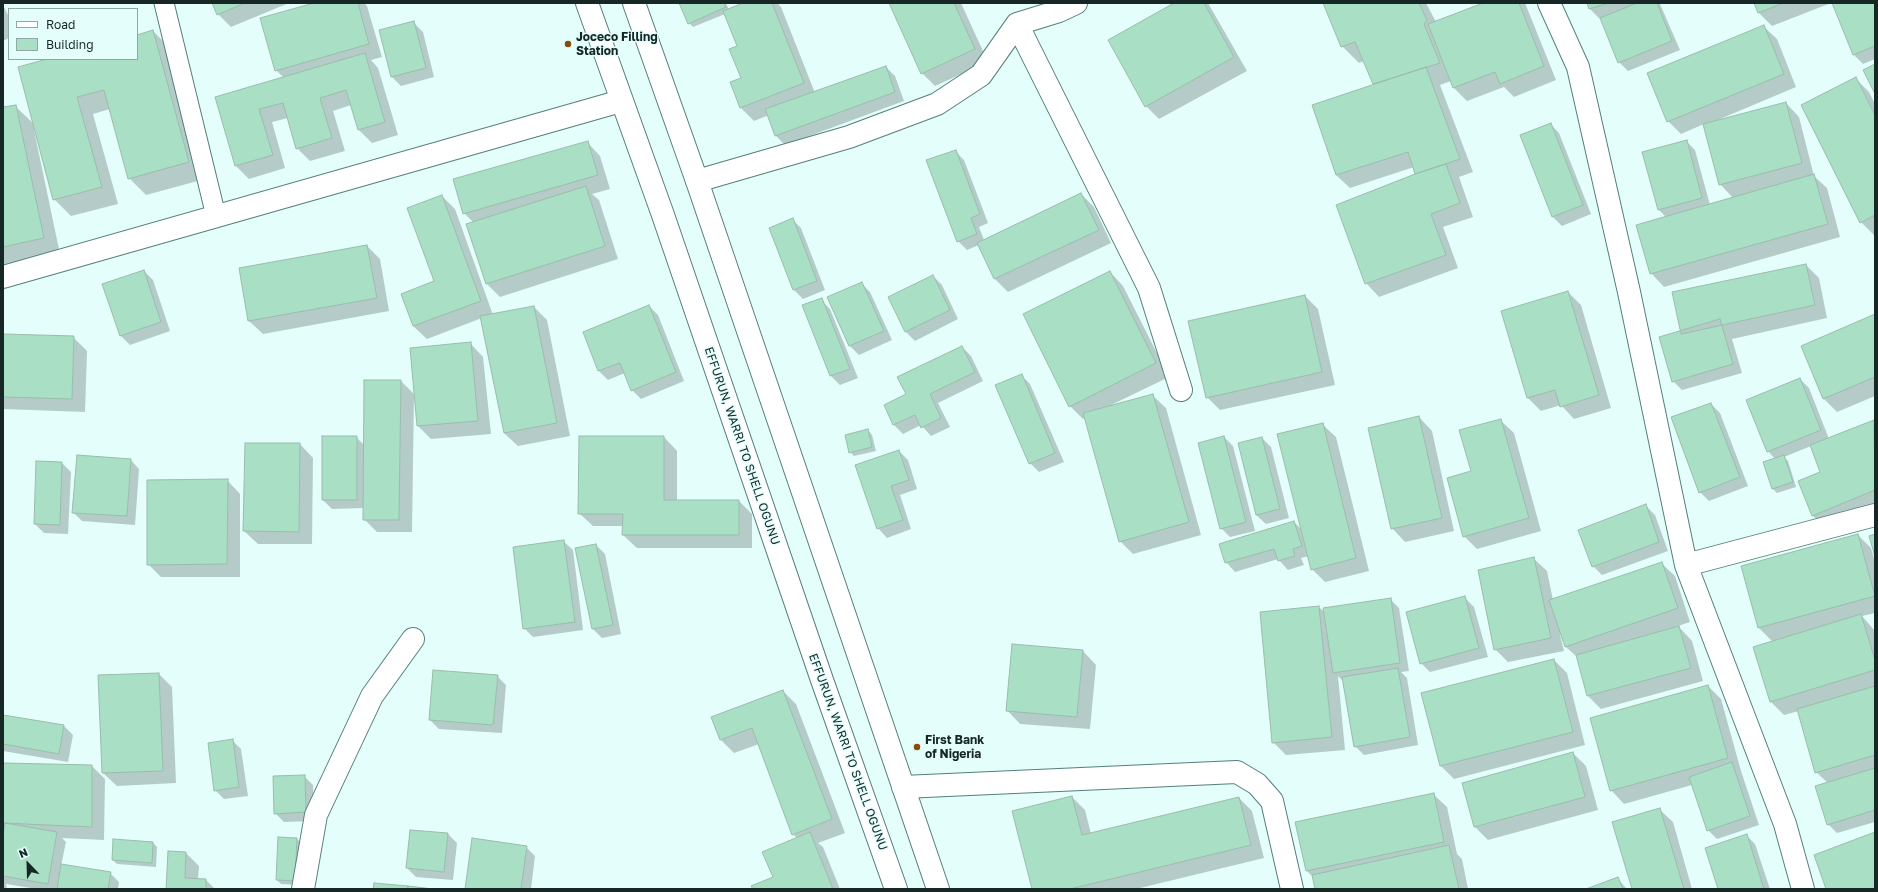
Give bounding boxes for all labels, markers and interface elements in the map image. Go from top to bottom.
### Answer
legend [8,8,138,60]
text: Road [46,17,75,32]
place label: Joceco Filling Station [576,30,658,58]
text: Building [46,37,94,52]
marker: Joceco Filling Station [563,39,573,49]
street label: EFFURUN, WARRI TO SHELL OGUNU [701,345,783,547]
street label: EFFURUN, WARRI TO SHELL OGUNU [806,651,890,853]
place label: First Bank of Nigeria [925,733,984,761]
marker: First Bank of Nigeria [912,742,922,752]
north arrow [8,844,48,884]
text: N [17,845,30,860]

